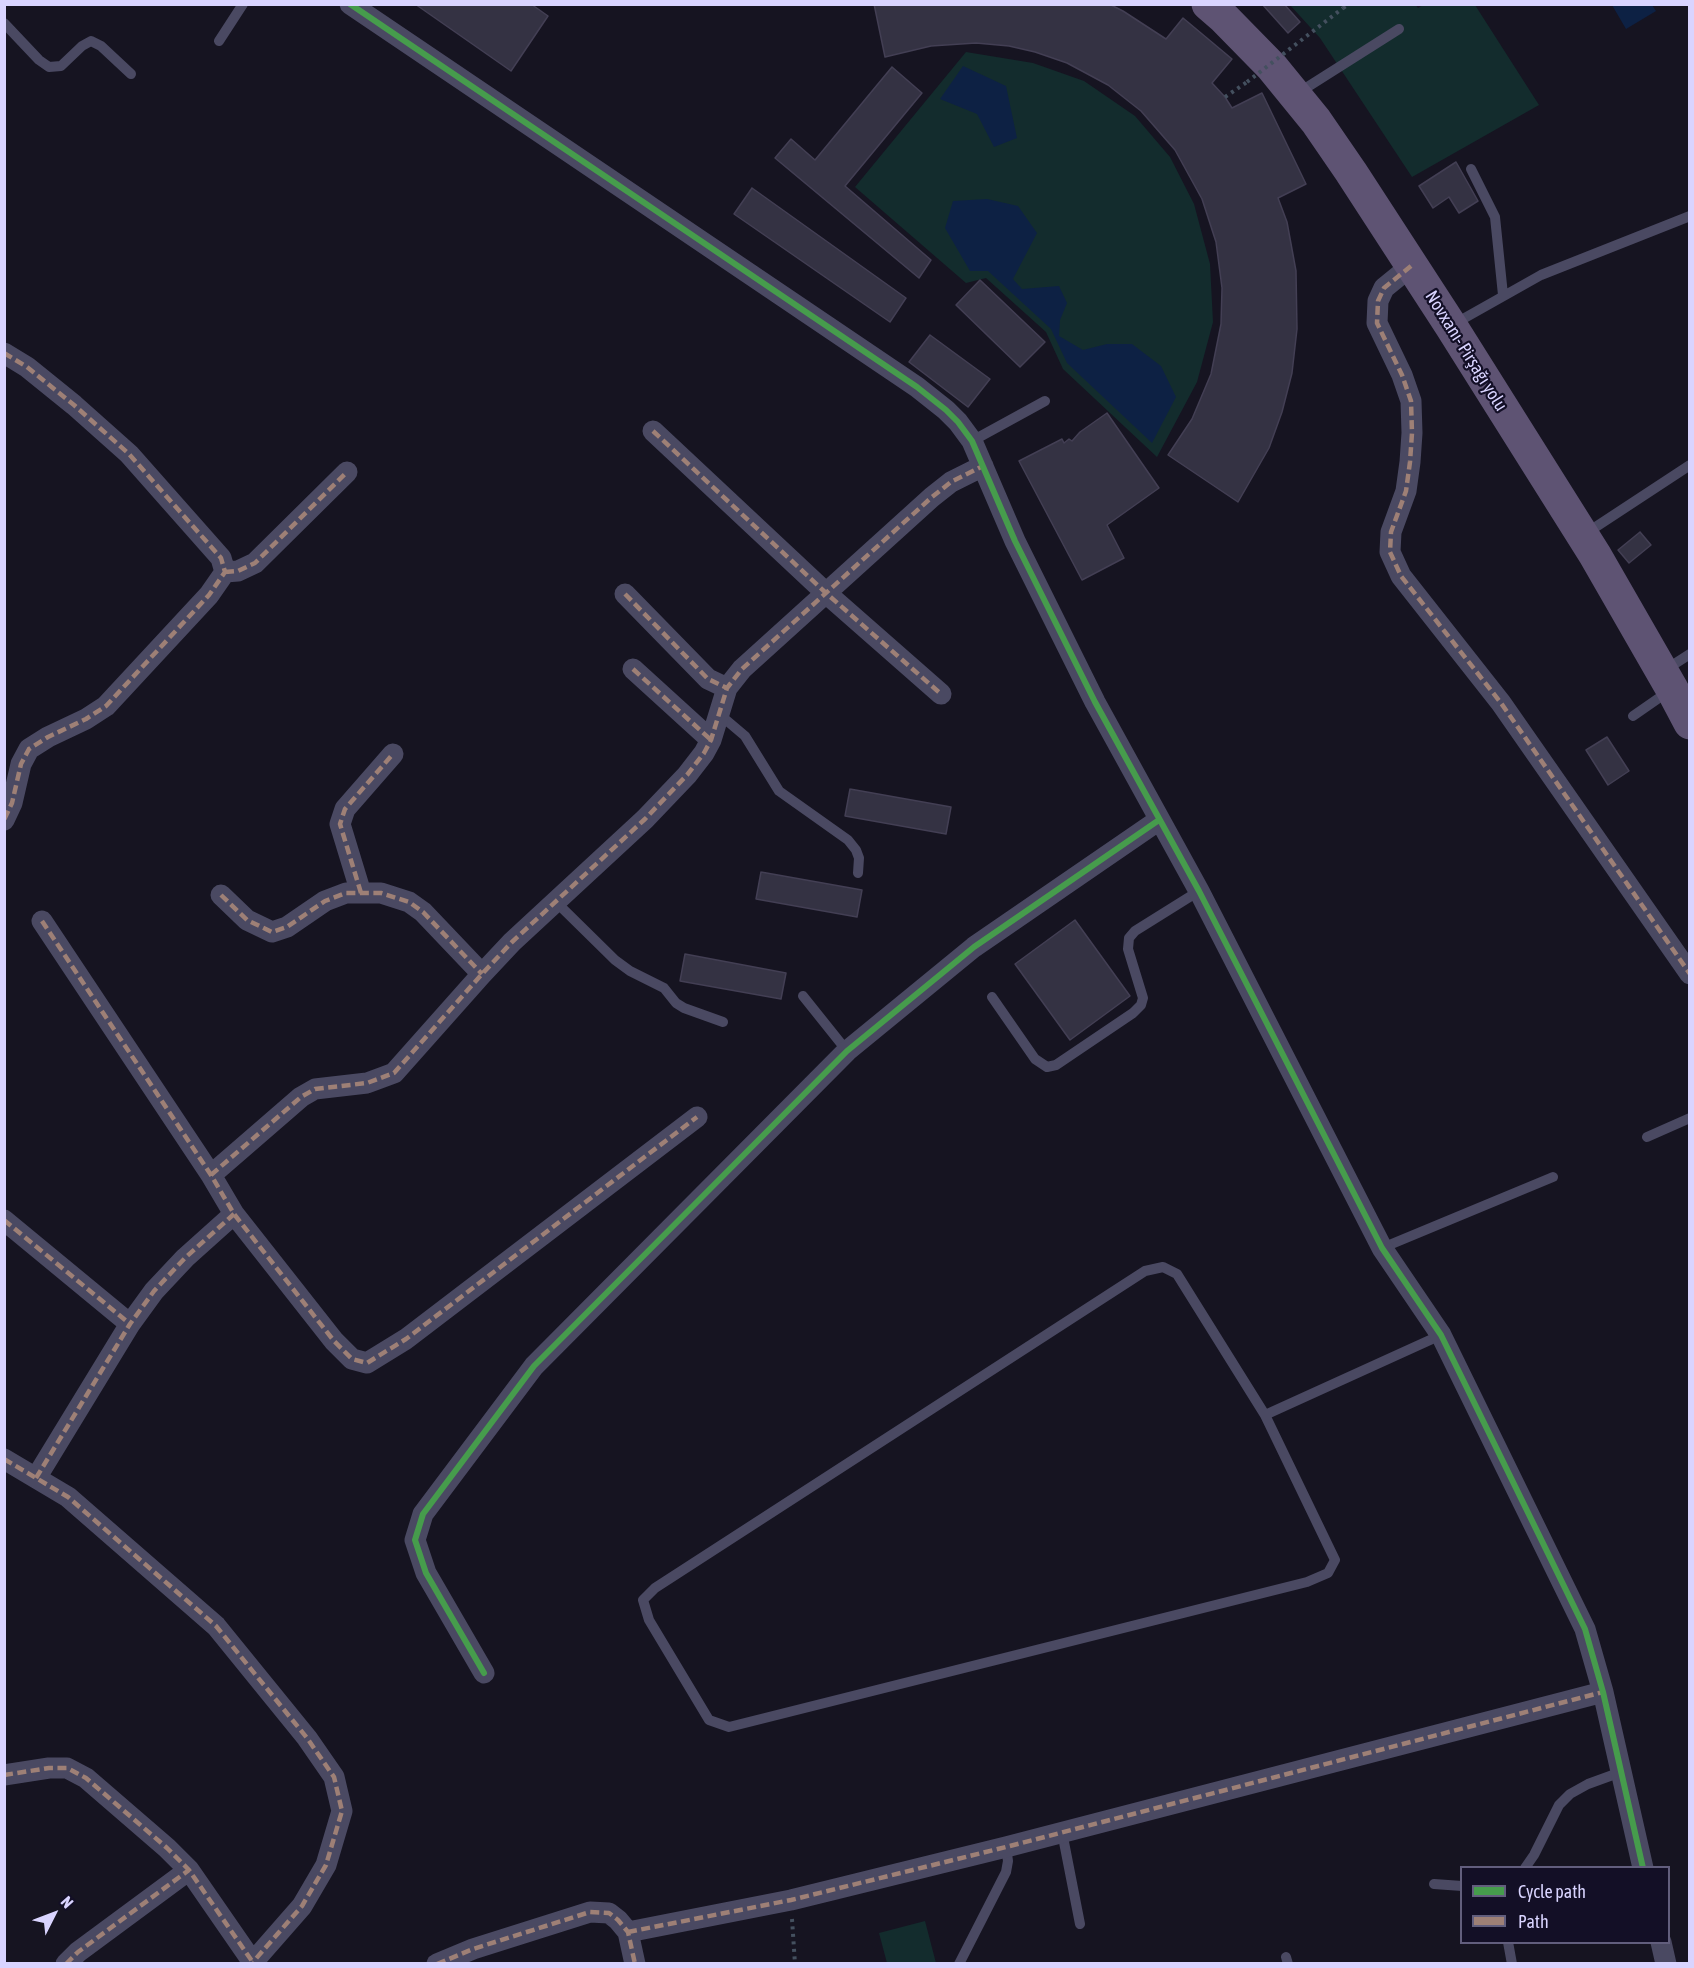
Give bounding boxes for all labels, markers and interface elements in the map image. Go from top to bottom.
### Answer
street label: Novxanı- Pirşağı yolu [1420,287,1512,415]
legend [1460,1866,1670,1944]
text: Cycle path [1518,1881,1586,1902]
north arrow [24,1884,84,1944]
text: N [58,1892,77,1911]
text: Path [1518,1911,1549,1932]

